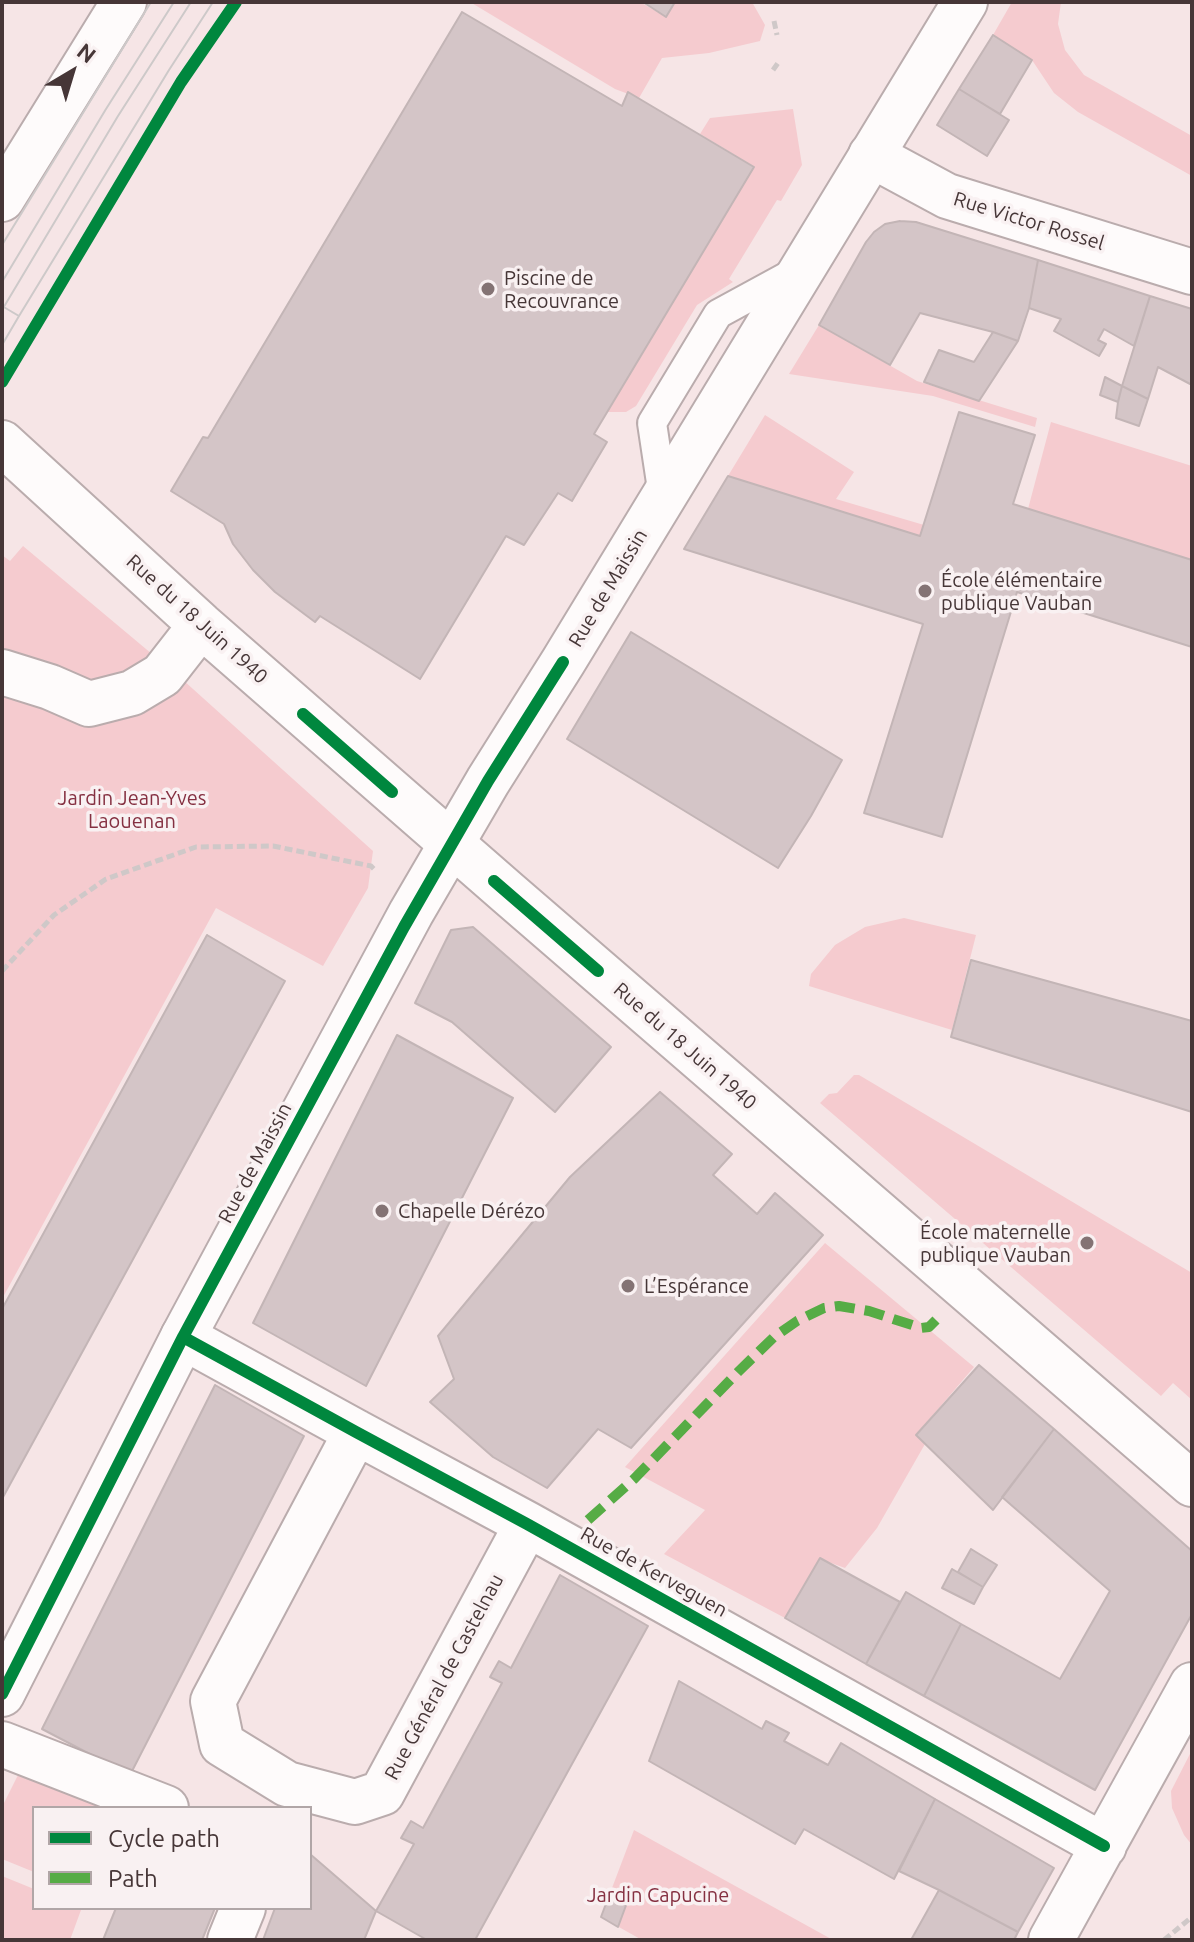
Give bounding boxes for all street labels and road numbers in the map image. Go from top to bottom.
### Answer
street label: Rue Victor Rossel [951,187,1107,255]
street label: Rue de Maissin [563,525,653,651]
street label: Rue du 18 Juin 1940 [122,549,272,689]
street label: Rue du 18 Juin 1940 [609,977,761,1115]
street label: Rue de Maissin [213,1099,297,1227]
street label: Rue de Kerveguen [576,1522,732,1622]
street label: Rue Général de Castelnau [379,1570,509,1784]

